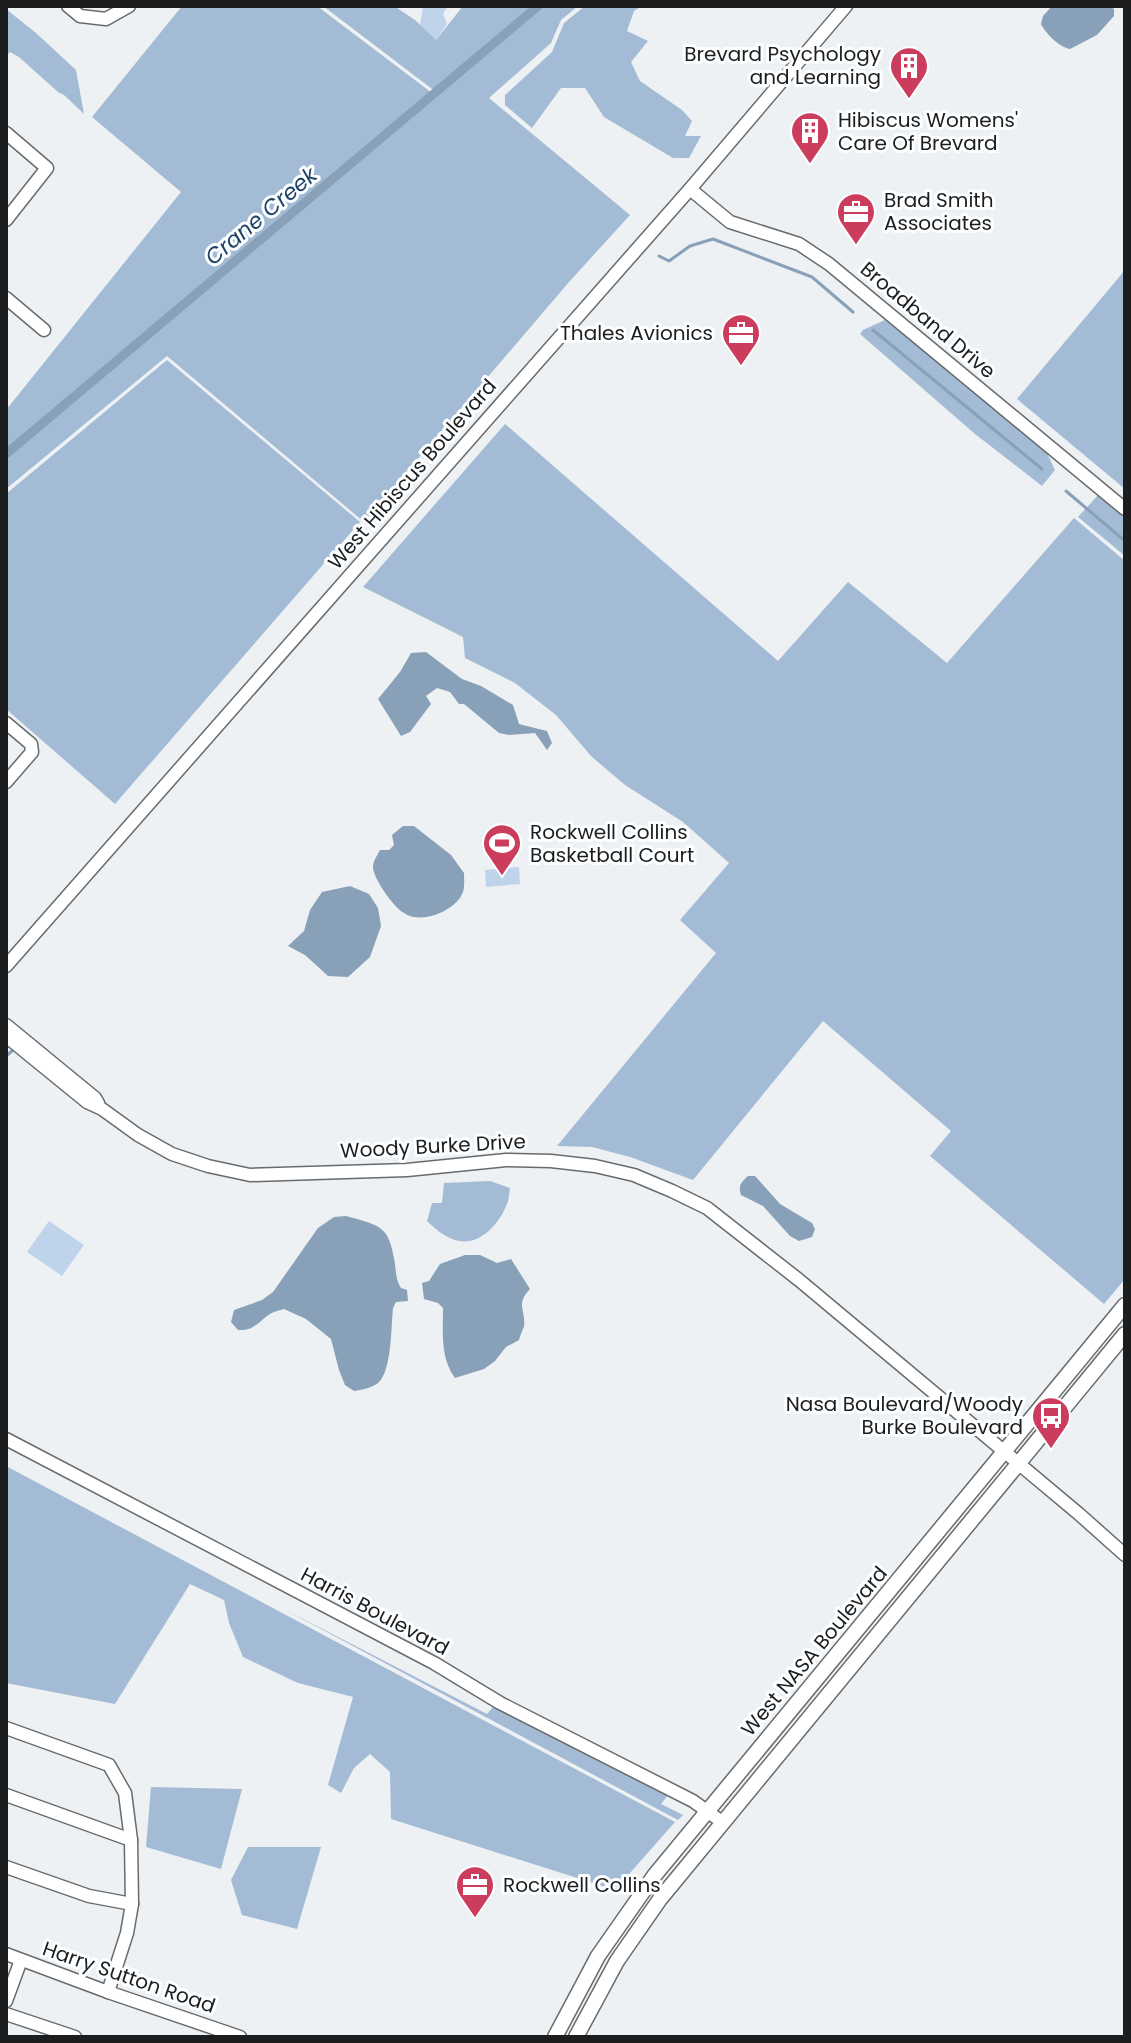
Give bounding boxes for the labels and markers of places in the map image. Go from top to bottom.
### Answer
place label: Brevard Psychology and Learning [684,40,881,91]
building icon: Brevard Psychology and Learning [888,45,930,100]
place label: Hibiscus Womens' Care Of Brevard [838,106,1018,157]
building icon: Hibiscus Womens' Care Of Brevard [789,110,831,165]
place label: Brad Smith Associates [884,186,993,237]
office icon: Brad Smith Associates [835,191,877,246]
office icon: Thales Avionics [720,312,762,367]
place label: Thales Avionics [560,319,713,347]
place label: Rockwell Collins Basketball Court [530,818,694,869]
sports icon: Rockwell Collins Basketball Court [481,822,523,877]
place label: Nasa Boulevard/Woody Burke Boulevard [786,1390,1023,1441]
bus stop icon: Nasa Boulevard/Woody Burke Boulevard [1030,1395,1072,1450]
office icon: Rockwell Collins [454,1864,496,1919]
place label: Rockwell Collins [503,1871,661,1899]

